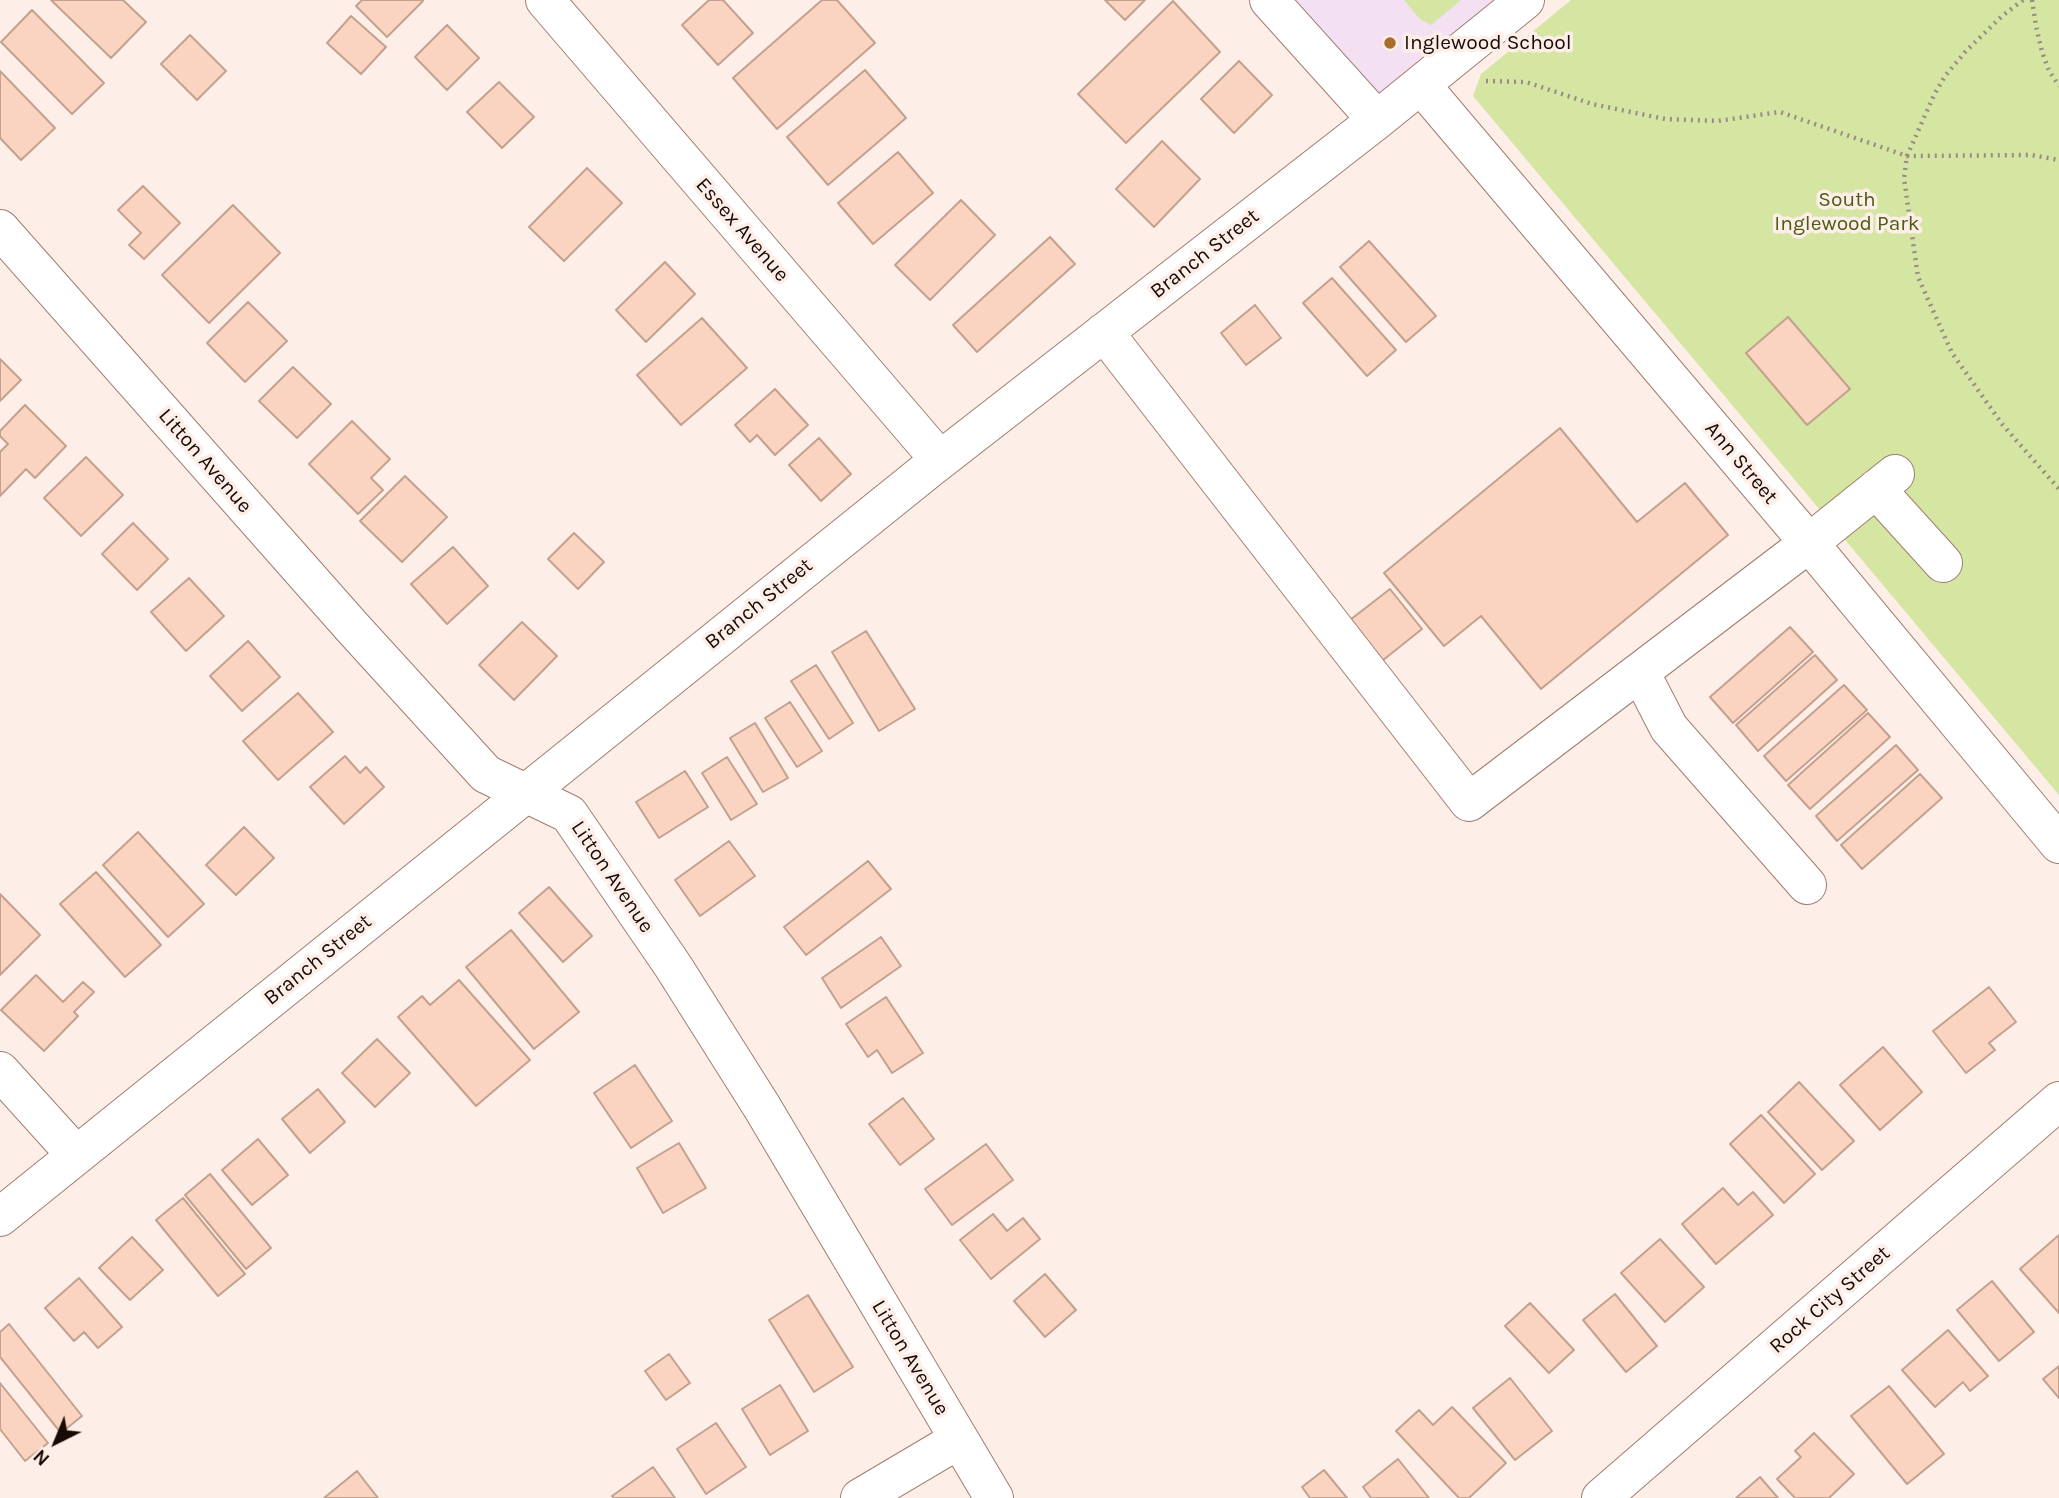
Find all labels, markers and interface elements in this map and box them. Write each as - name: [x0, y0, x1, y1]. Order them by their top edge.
- place label: Inglewood School: [1404, 30, 1572, 56]
- marker: Inglewood School: [1382, 35, 1398, 51]
- street label: Essex Avenue: [690, 173, 794, 287]
- park label: South Inglewood Park: [1774, 187, 1920, 237]
- street label: Branch Street: [1146, 204, 1264, 304]
- street label: Litton Avenue: [153, 404, 257, 518]
- street label: Ann Street: [1699, 417, 1783, 509]
- street label: Branch Street: [700, 553, 818, 655]
- street label: Litton Avenue: [565, 816, 659, 938]
- street label: Branch Street: [259, 909, 377, 1011]
- street label: Rock City Street: [1765, 1241, 1895, 1359]
- street label: Litton Avenue: [866, 1296, 954, 1420]
- north arrow: [21, 1407, 91, 1477]
- text: N: [29, 1445, 54, 1470]

